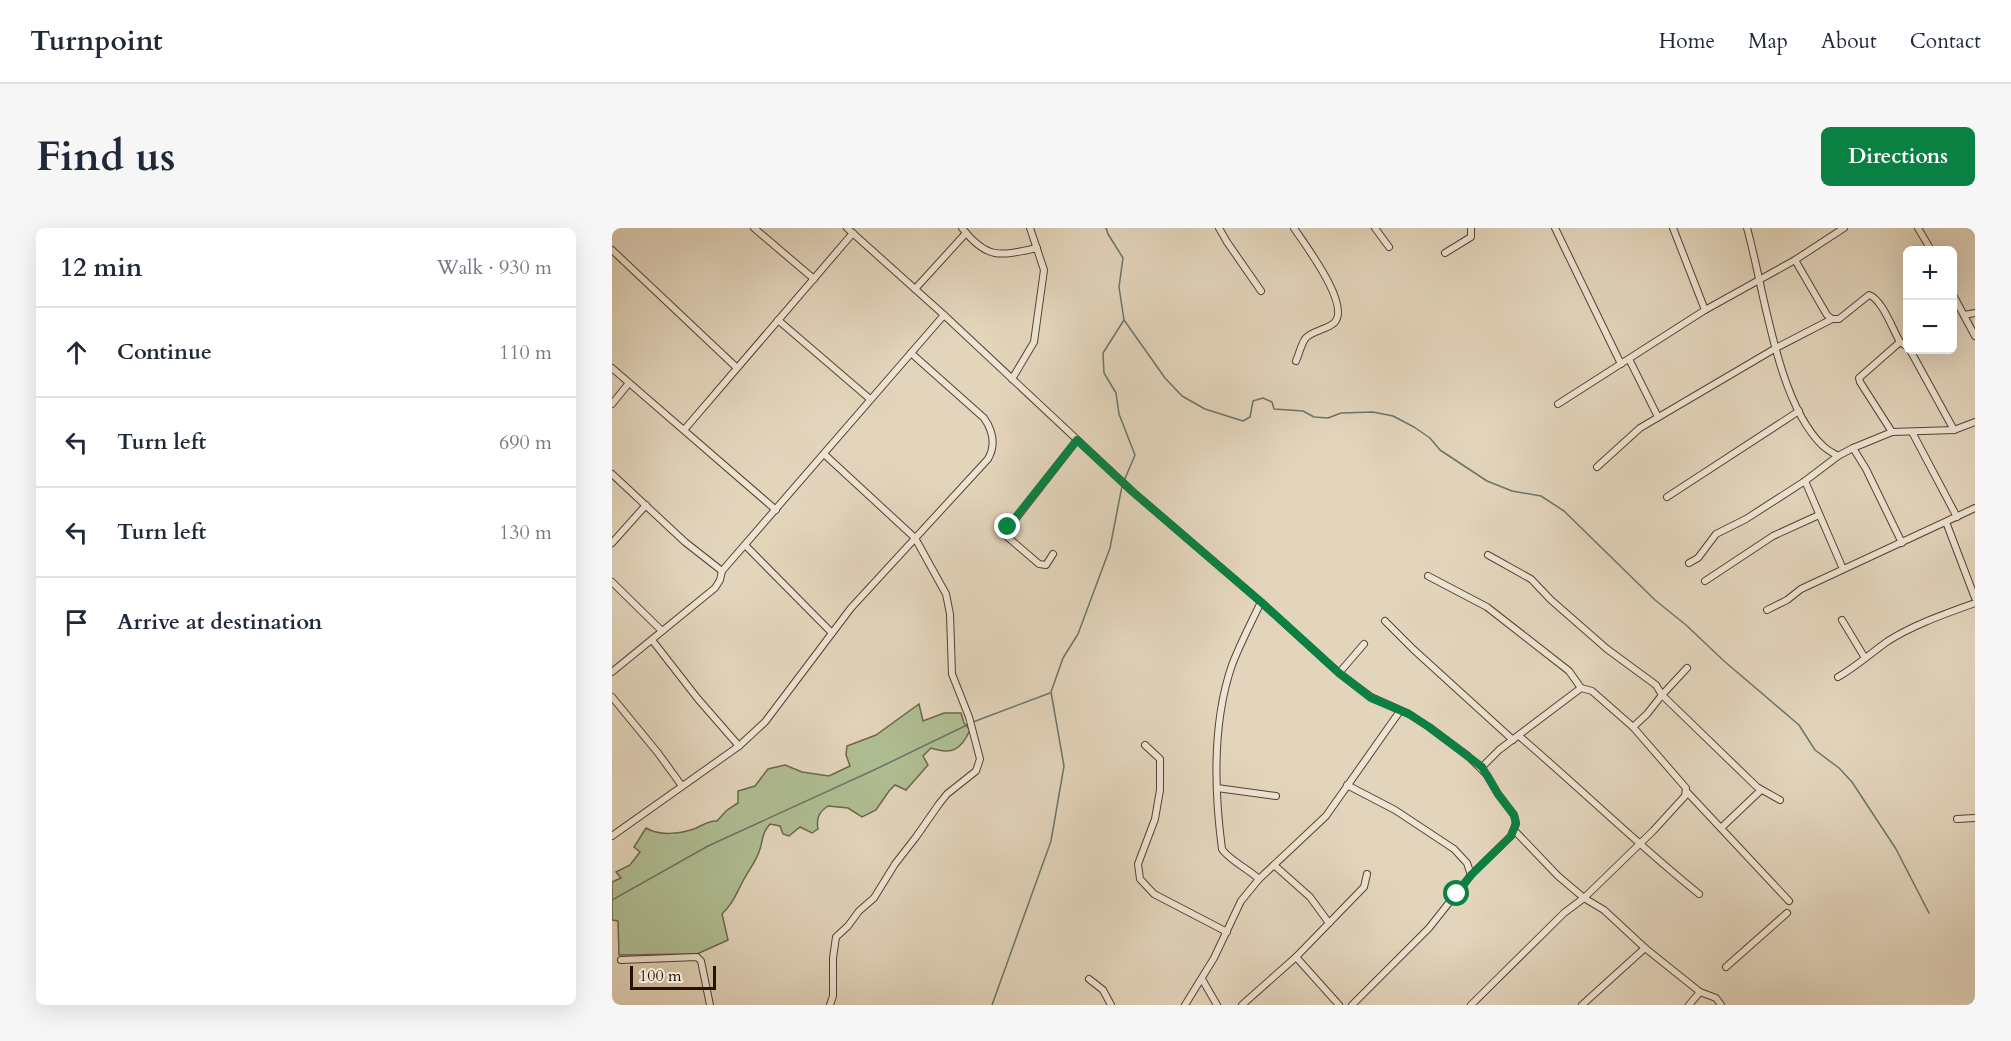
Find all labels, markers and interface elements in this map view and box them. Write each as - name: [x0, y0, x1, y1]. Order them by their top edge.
- text: Turnpoint: [30, 22, 163, 60]
- text: Home: [1659, 27, 1715, 56]
- text: Map: [1748, 27, 1788, 56]
- text: About: [1821, 27, 1877, 56]
- text: Contact: [1910, 27, 1981, 56]
- button: Directions: [1821, 127, 1975, 186]
- text: Find us: [36, 128, 176, 185]
- map controls: [1903, 246, 1957, 354]
- button: +: [1903, 246, 1957, 300]
- text: 12 min: [60, 250, 143, 285]
- text: Walk · 930 m: [437, 254, 552, 281]
- button: −: [1903, 300, 1957, 354]
- icon: ahead: [60, 336, 93, 369]
- text: Continue: [117, 337, 212, 367]
- text: 110 m: [499, 339, 552, 366]
- icon: left: [60, 426, 93, 459]
- text: Turn left: [117, 427, 206, 457]
- text: 690 m: [499, 429, 552, 456]
- route end: [994, 513, 1020, 539]
- icon: left: [60, 516, 93, 549]
- text: Turn left: [117, 517, 206, 547]
- text: 130 m: [499, 519, 552, 546]
- icon: arrive: [60, 606, 93, 639]
- text: Arrive at destination: [117, 607, 322, 637]
- route start: [1443, 880, 1469, 906]
- scale bar: [630, 963, 716, 990]
- text: 100 m: [639, 965, 681, 987]

